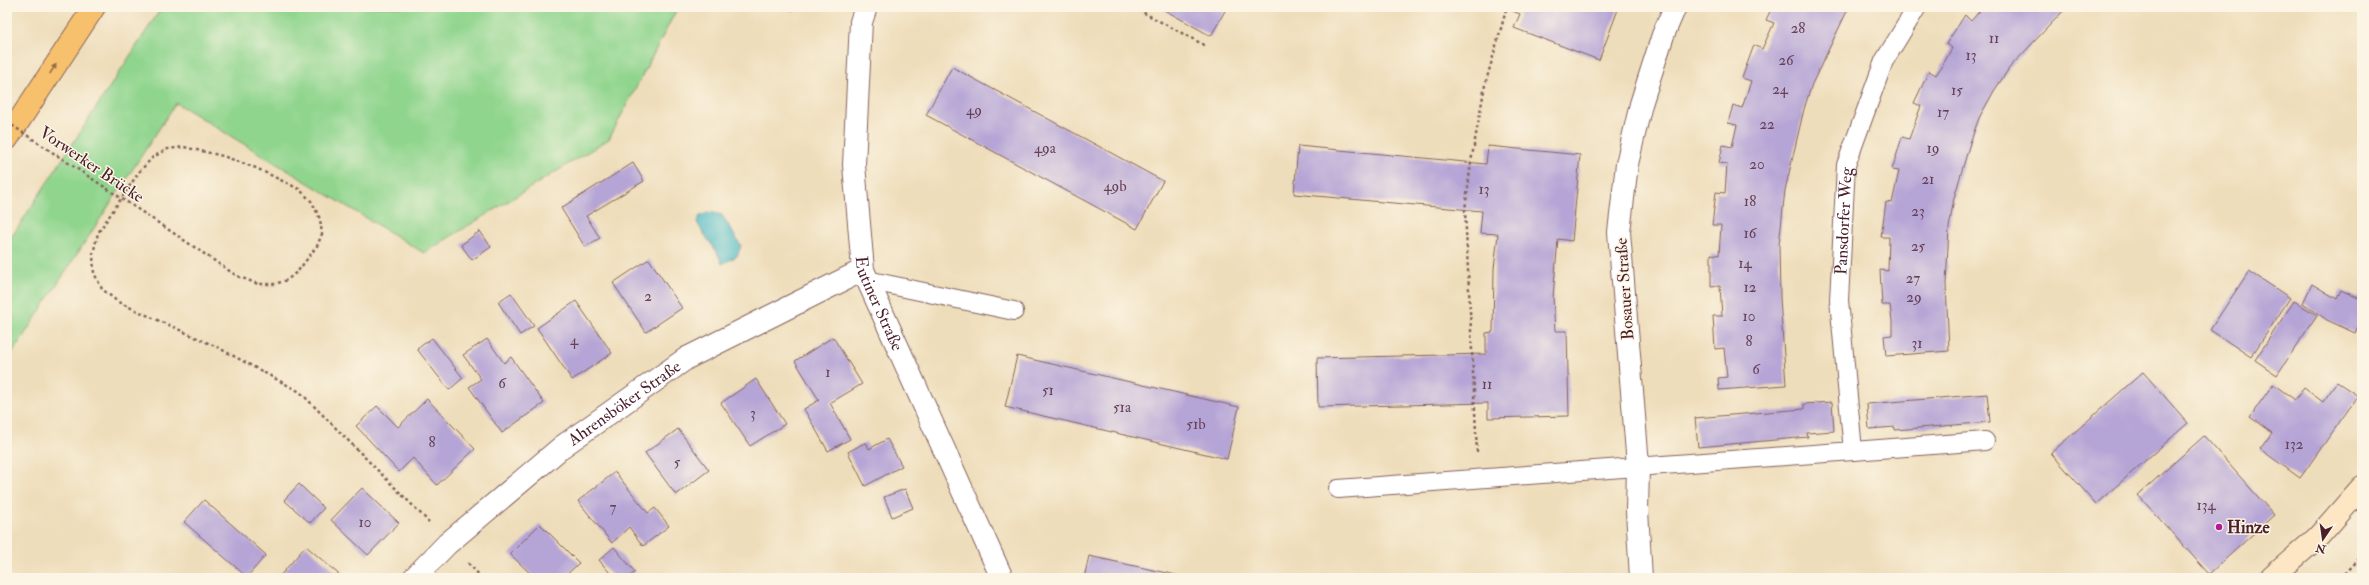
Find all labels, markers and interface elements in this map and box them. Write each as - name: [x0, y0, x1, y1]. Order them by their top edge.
- house number: 28: [1791, 19, 1805, 38]
- house number: 11: [1989, 29, 1999, 48]
- house number: 13: [1965, 46, 1977, 65]
- house number: 26: [1778, 51, 1795, 70]
- one-way arrow: [49, 64, 57, 74]
- house number: 24: [1772, 80, 1789, 99]
- house number: 15: [1951, 81, 1963, 100]
- house number: 49: [966, 101, 982, 120]
- house number: 17: [1937, 103, 1949, 122]
- house number: 22: [1759, 115, 1775, 134]
- street label: Vorwerker Brücke: [35, 122, 148, 207]
- house number: 49a: [1034, 139, 1057, 158]
- house number: 19: [1927, 139, 1939, 158]
- house number: 20: [1749, 155, 1765, 174]
- street label: Pansdorfer Weg: [1830, 166, 1857, 276]
- house number: 21: [1922, 170, 1934, 189]
- house number: 49b: [1103, 177, 1127, 196]
- house number: 13: [1478, 180, 1490, 199]
- house number: 18: [1744, 192, 1756, 211]
- house number: 23: [1911, 202, 1925, 221]
- house number: 16: [1744, 224, 1758, 243]
- street label: Bosauer Straße: [1610, 237, 1639, 341]
- house number: 25: [1911, 237, 1925, 256]
- house number: 14: [1738, 254, 1753, 273]
- street label: Eutiner Straße: [851, 255, 908, 354]
- house number: 27: [1906, 269, 1920, 288]
- house number: 12: [1744, 278, 1757, 297]
- house number: 2: [644, 287, 652, 306]
- house number: 29: [1906, 288, 1922, 307]
- house number: 10: [1743, 307, 1755, 326]
- house number: 4: [570, 331, 579, 350]
- house number: 8: [1745, 332, 1753, 351]
- house number: 31: [1911, 334, 1923, 353]
- street label: Ahrensböker Straße: [563, 356, 685, 451]
- house number: 6: [1752, 360, 1761, 379]
- house number: 1: [825, 363, 831, 382]
- house number: 6: [498, 374, 507, 393]
- house number: 11: [1482, 375, 1492, 394]
- house number: 51: [1042, 381, 1054, 400]
- house number: 51a: [1113, 398, 1132, 417]
- house number: 3: [750, 404, 756, 423]
- house number: 51b: [1186, 415, 1206, 434]
- house number: 8: [428, 433, 436, 452]
- house number: 132: [2285, 435, 2304, 454]
- house number: 5: [674, 453, 681, 472]
- house number: 134: [2196, 496, 2216, 515]
- house number: 7: [610, 498, 617, 517]
- house number: 10: [359, 513, 371, 532]
- place label: Hinze: [2227, 517, 2270, 538]
- north arrow: [2303, 519, 2343, 559]
- marker: Hinze: [2214, 522, 2224, 532]
- text: N: [2313, 541, 2328, 556]

